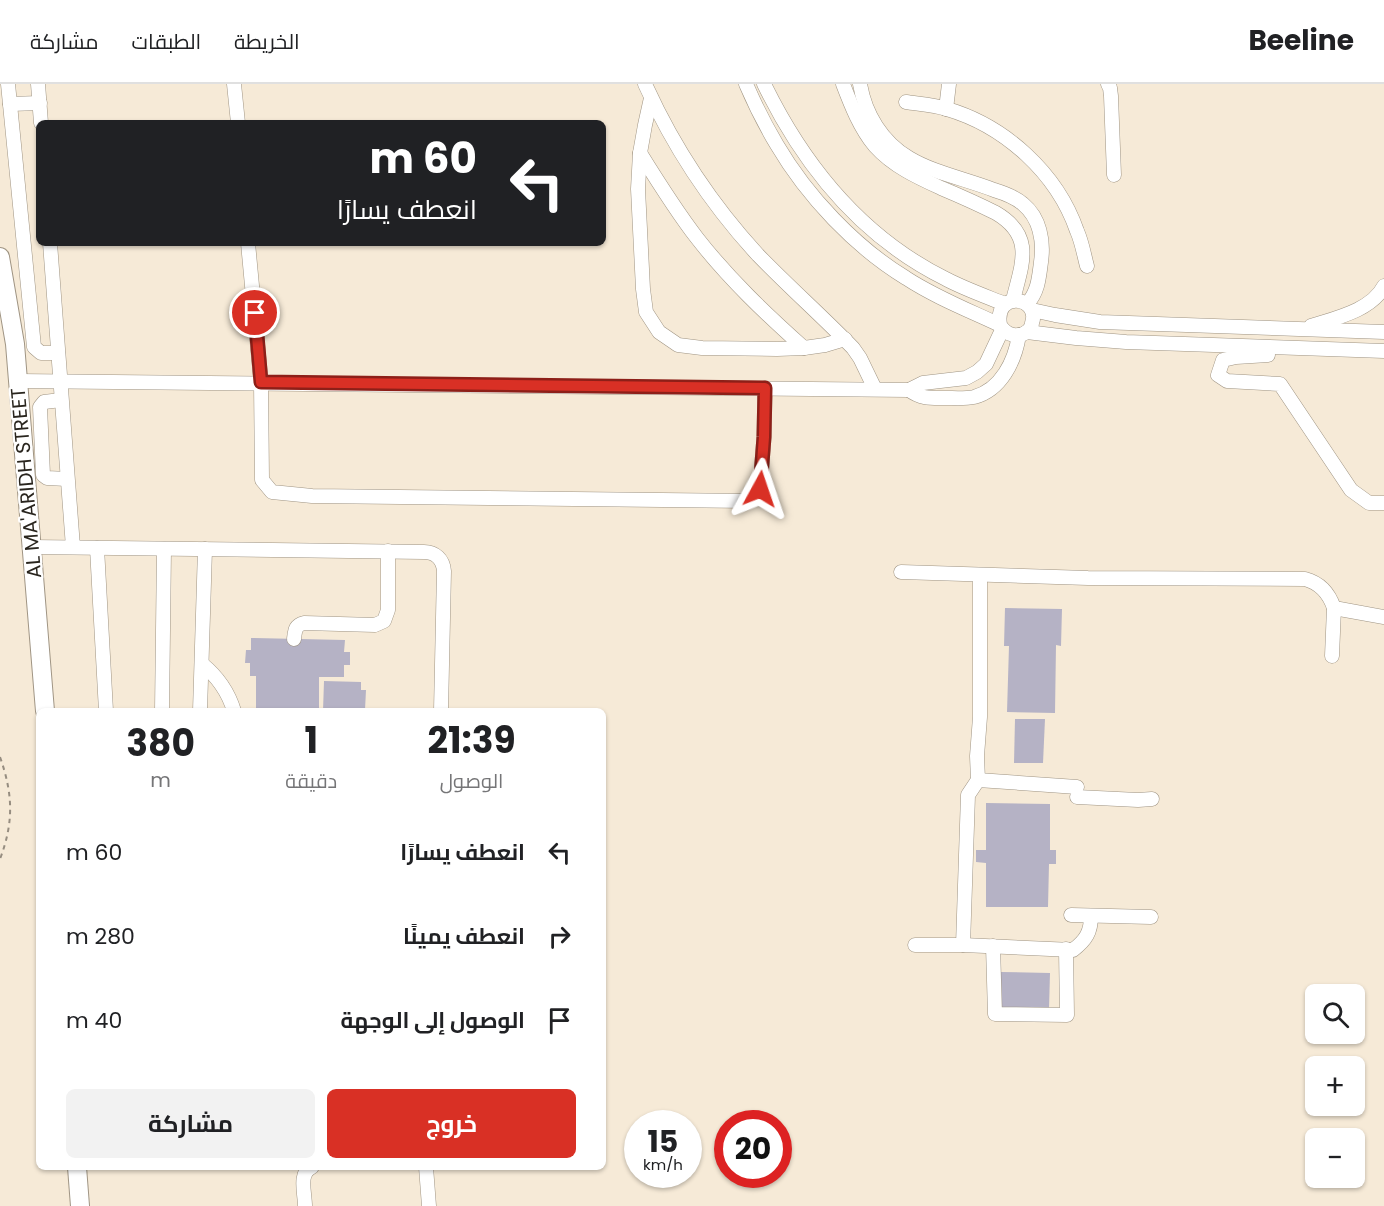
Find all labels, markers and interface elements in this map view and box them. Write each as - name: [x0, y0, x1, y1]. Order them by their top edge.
- text: Beeline: [1248, 21, 1354, 60]
- text: مشاركة: [30, 27, 99, 56]
- text: الطبقات: [132, 27, 201, 56]
- text: الخريطة: [234, 27, 300, 56]
- text: 60 m: [369, 129, 477, 188]
- icon: left: [498, 144, 576, 222]
- text: انعطف يسارًا: [337, 191, 477, 228]
- pin: [229, 287, 280, 338]
- icon: arrive: [238, 296, 271, 329]
- street label: AL MA'ARIDH STREET: [4, 386, 48, 579]
- position arrow: [728, 457, 792, 521]
- text: 1: [304, 715, 318, 766]
- text: 21:39: [427, 715, 516, 766]
- text: 380: [126, 718, 195, 769]
- text: m: [150, 766, 171, 794]
- text: دقيقة: [285, 767, 337, 795]
- text: الوصول: [440, 767, 503, 795]
- icon: left: [543, 836, 576, 869]
- text: 60 m: [66, 837, 122, 868]
- text: انعطف يسارًا: [400, 837, 525, 868]
- icon: right: [543, 920, 576, 953]
- text: 280 m: [66, 921, 135, 952]
- text: انعطف يمينًا: [403, 921, 525, 952]
- map controls: [1305, 984, 1365, 1188]
- button: search: [1305, 984, 1365, 1044]
- icon: arrive: [543, 1004, 576, 1037]
- text: 40 m: [66, 1005, 122, 1036]
- text: الوصول إلى الوجهة: [340, 1005, 525, 1036]
- button: +: [1305, 1056, 1365, 1116]
- button: مشاركة: [66, 1089, 315, 1158]
- button: خروج: [327, 1089, 576, 1158]
- speed limit sign: 20: [714, 1110, 792, 1188]
- text: 15: [648, 1120, 678, 1163]
- button: −: [1305, 1128, 1365, 1188]
- text: km/h: [643, 1154, 683, 1175]

